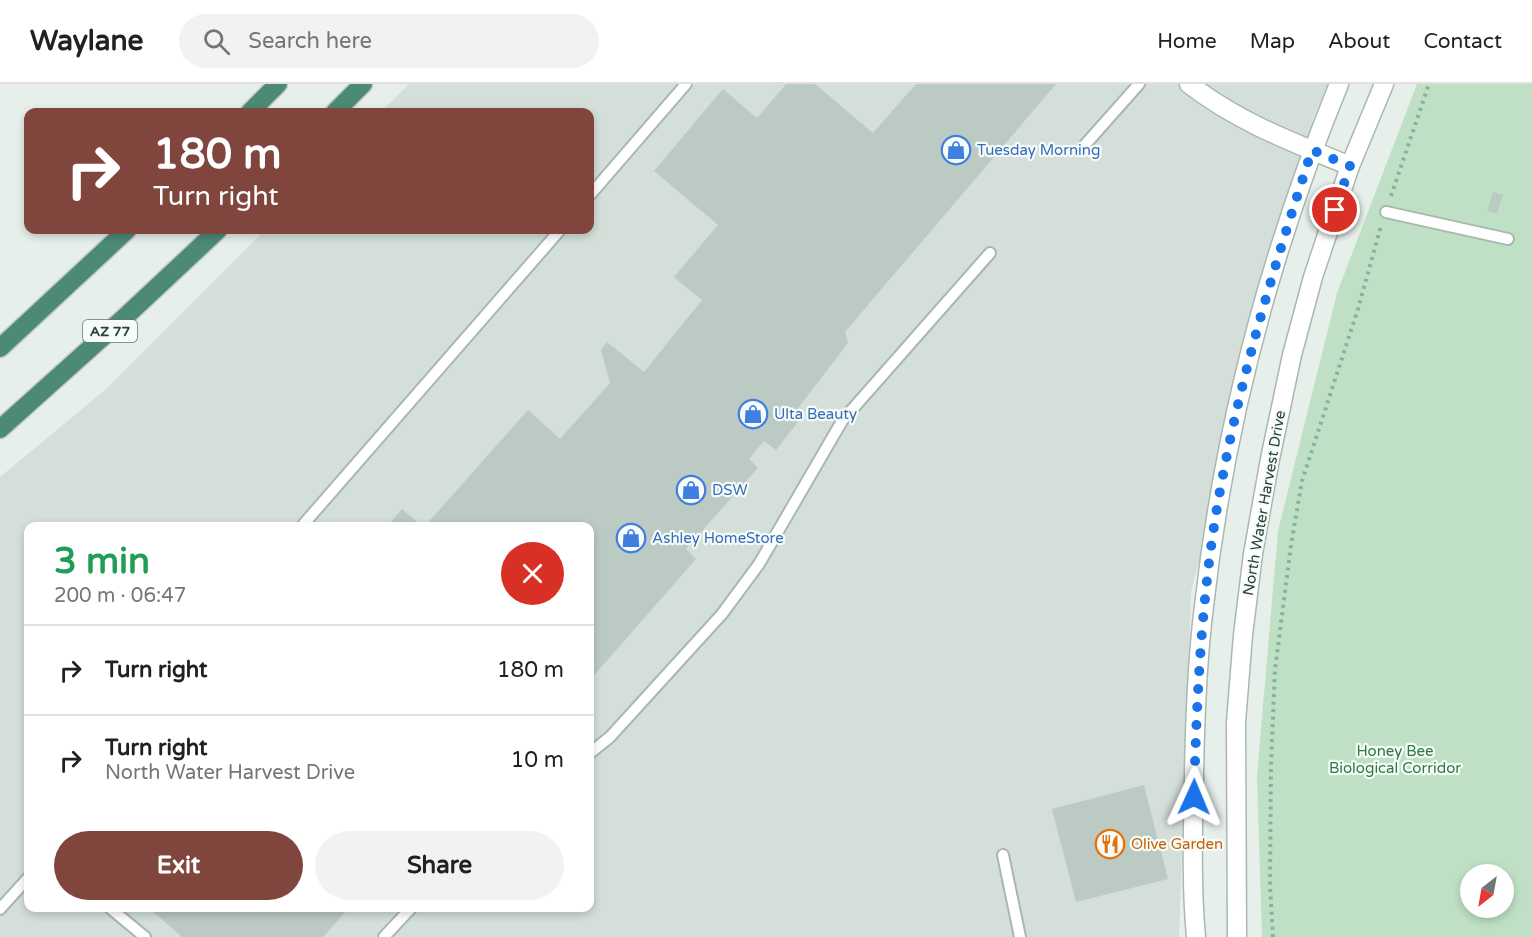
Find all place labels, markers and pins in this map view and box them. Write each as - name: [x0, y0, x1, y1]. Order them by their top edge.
- shop icon: Tuesday Morning: [940, 134, 972, 166]
- place label: Tuesday Morning: [977, 141, 1100, 159]
- pin: [1309, 184, 1360, 235]
- shop icon: Ulta Beauty: [737, 398, 769, 430]
- place label: Ulta Beauty: [774, 405, 857, 423]
- shop icon: DSW: [675, 474, 707, 506]
- place label: DSW: [712, 481, 748, 499]
- shop icon: Ashley HomeStore: [615, 522, 647, 554]
- place label: Ashley HomeStore: [652, 529, 784, 547]
- restaurant icon: Olive Garden: [1094, 828, 1126, 860]
- place label: Olive Garden: [1131, 835, 1223, 853]

